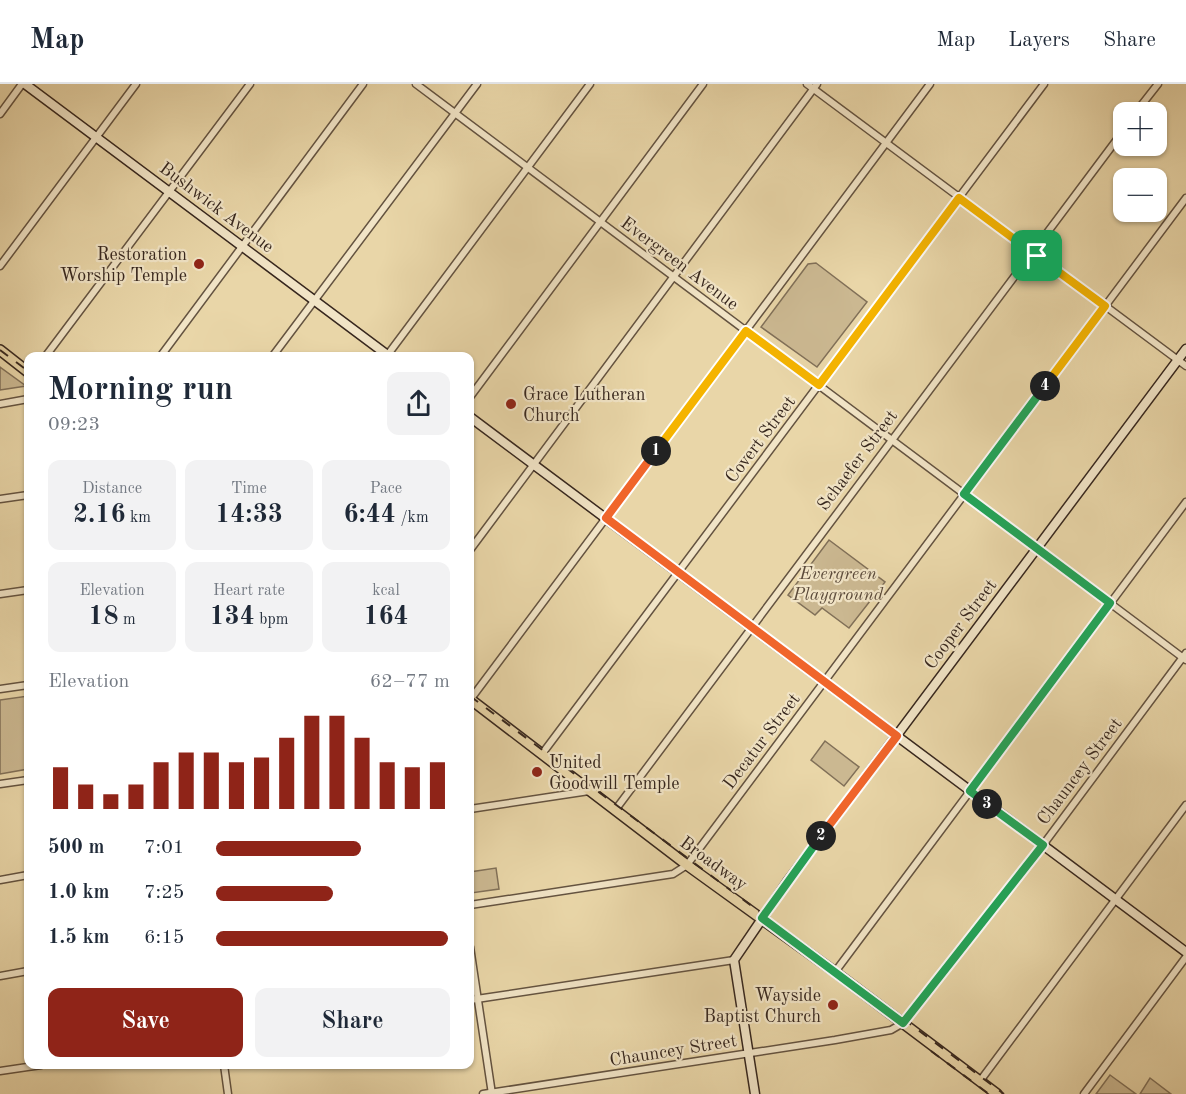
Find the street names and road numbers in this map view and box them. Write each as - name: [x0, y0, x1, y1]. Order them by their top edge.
- street label: Bushwick Avenue: [156, 159, 277, 256]
- street label: Evergreen Avenue: [617, 214, 742, 314]
- street label: Covert Street: [722, 393, 799, 486]
- street label: Schaefer Street: [814, 407, 901, 514]
- street label: Cooper Street: [921, 576, 1000, 673]
- street label: Decatur Street: [720, 690, 804, 793]
- street label: Chauncey Street: [1034, 715, 1126, 828]
- street label: Broadway: [676, 833, 751, 894]
- street label: Chauncey Street: [608, 1032, 738, 1070]

